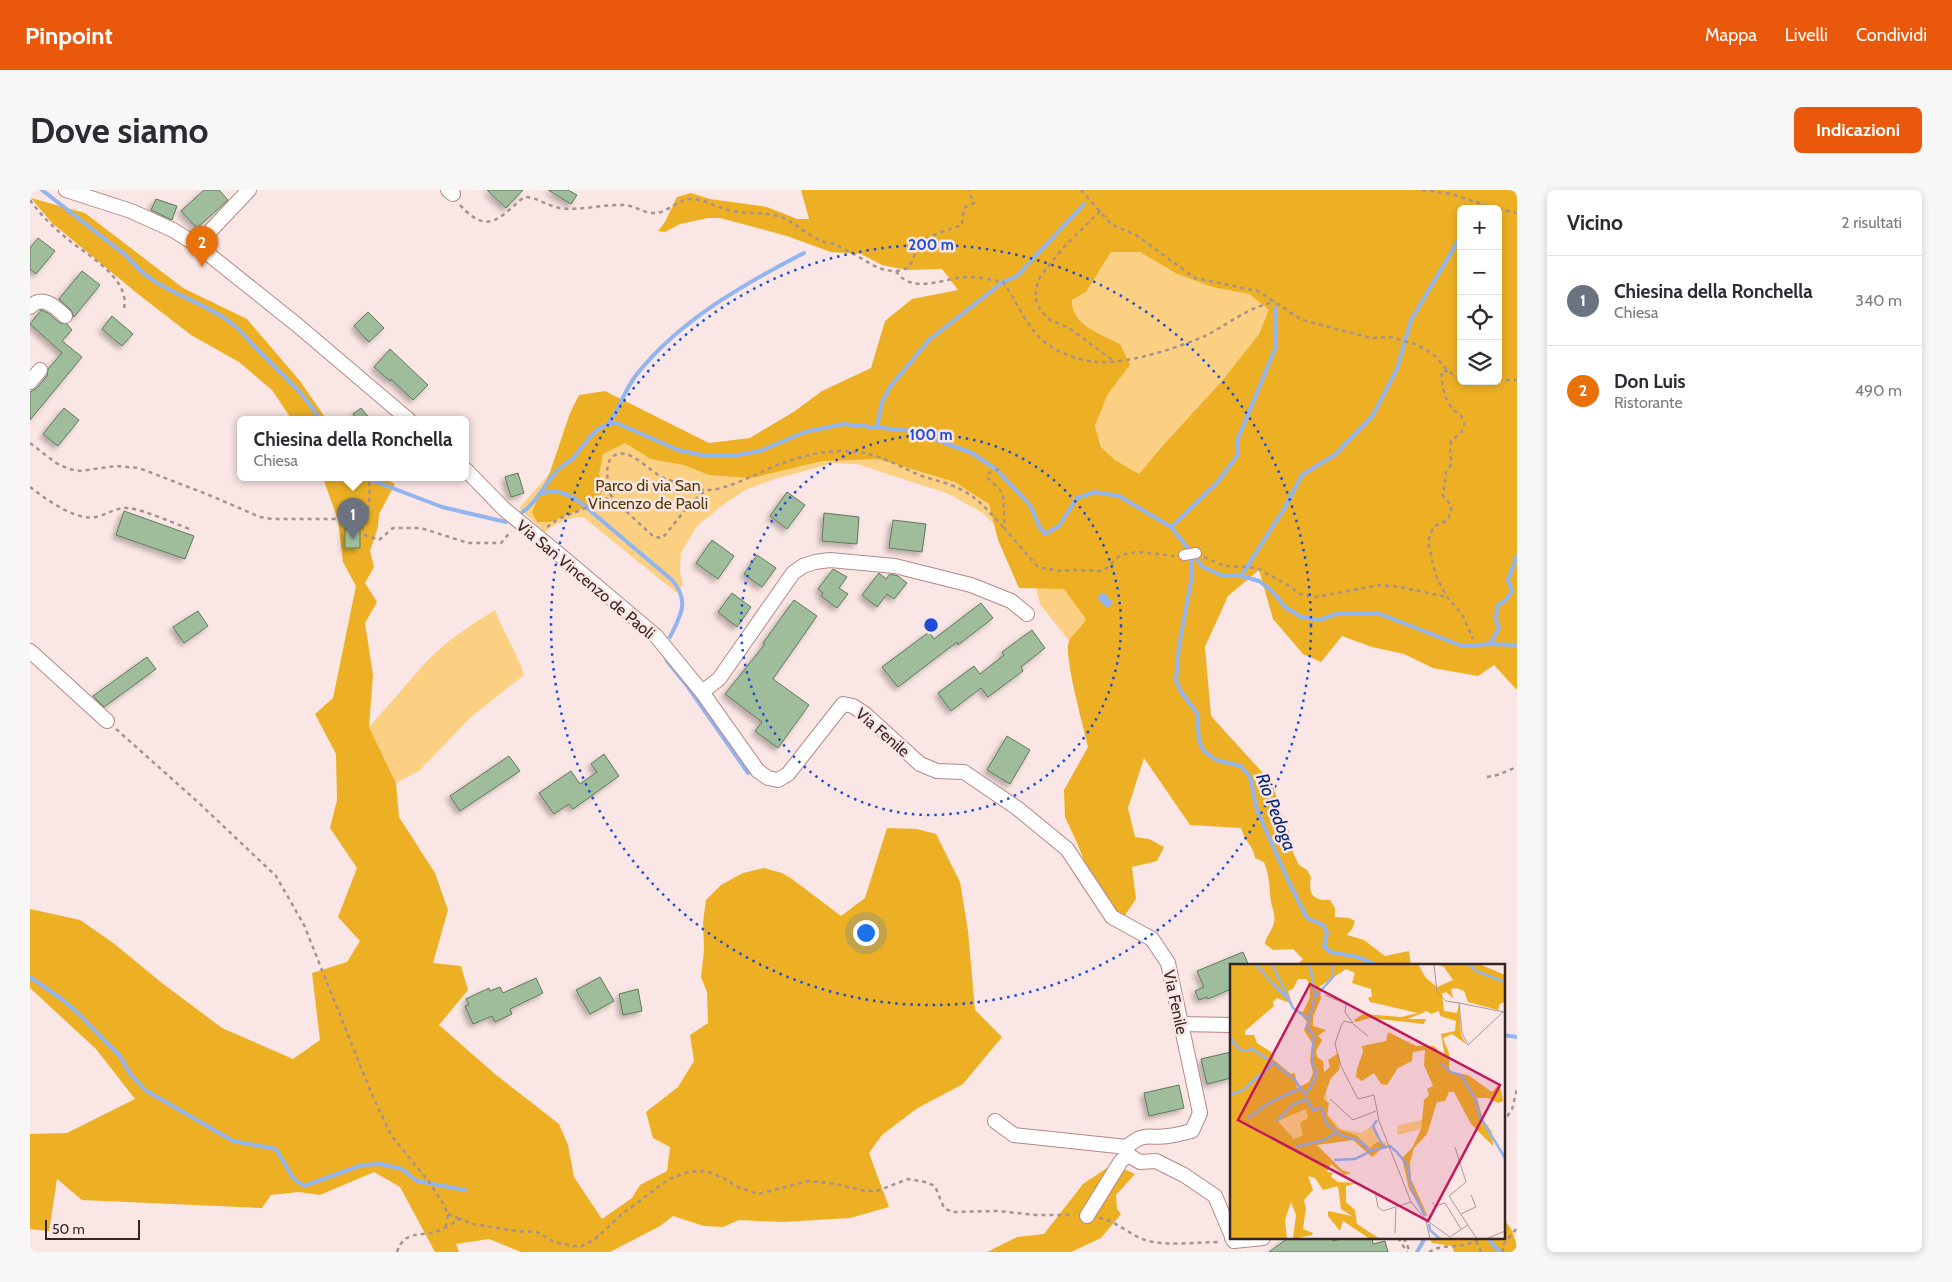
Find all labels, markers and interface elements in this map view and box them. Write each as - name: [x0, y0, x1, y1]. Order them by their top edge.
- text: Pinpoint: [25, 21, 113, 50]
- text: Mappa: [1705, 24, 1757, 46]
- text: Livelli: [1785, 24, 1828, 46]
- text: Condividi: [1856, 24, 1927, 46]
- button: Indicazioni: [1794, 107, 1922, 153]
- text: Dove siamo: [30, 109, 209, 152]
- map controls: [1457, 205, 1502, 385]
- button: +: [1457, 205, 1502, 250]
- text: Vicino: [1567, 210, 1623, 235]
- text: 2 risultati: [1841, 213, 1902, 232]
- pin: 2: [186, 226, 218, 267]
- text: 200 m: [908, 236, 954, 254]
- button: −: [1457, 250, 1502, 295]
- text: Chiesina della Ronchella: [1614, 280, 1813, 303]
- text: 1: [1580, 291, 1586, 310]
- text: 340 m: [1855, 291, 1902, 310]
- button: locate: [1457, 295, 1502, 340]
- text: Chiesa: [1614, 303, 1658, 322]
- button: layers: [1457, 340, 1502, 385]
- text: Don Luis: [1614, 370, 1686, 393]
- text: 2: [1579, 381, 1587, 400]
- text: 490 m: [1855, 381, 1902, 400]
- text: Ristorante: [1614, 393, 1683, 412]
- popup: [237, 416, 469, 481]
- text: 100 m: [909, 426, 953, 444]
- text: Chiesina della Ronchella: [254, 428, 452, 451]
- text: Chiesa: [254, 451, 298, 470]
- park label: Parco di via San Vincenzo de Paoli: [588, 476, 708, 513]
- pin: 1: [337, 498, 369, 539]
- street label: Via San Vincenzo de Paoli: [513, 516, 659, 643]
- centre of rings: [922, 616, 940, 634]
- street label: Via Fenile: [852, 704, 914, 761]
- water label: Rio Pedoga: [1251, 770, 1301, 854]
- your location: [853, 920, 879, 946]
- inset map: [1230, 964, 1504, 1240]
- street label: Via Fenile: [1159, 968, 1192, 1036]
- scale bar: [45, 1217, 140, 1240]
- text: 50 m: [52, 1220, 85, 1238]

